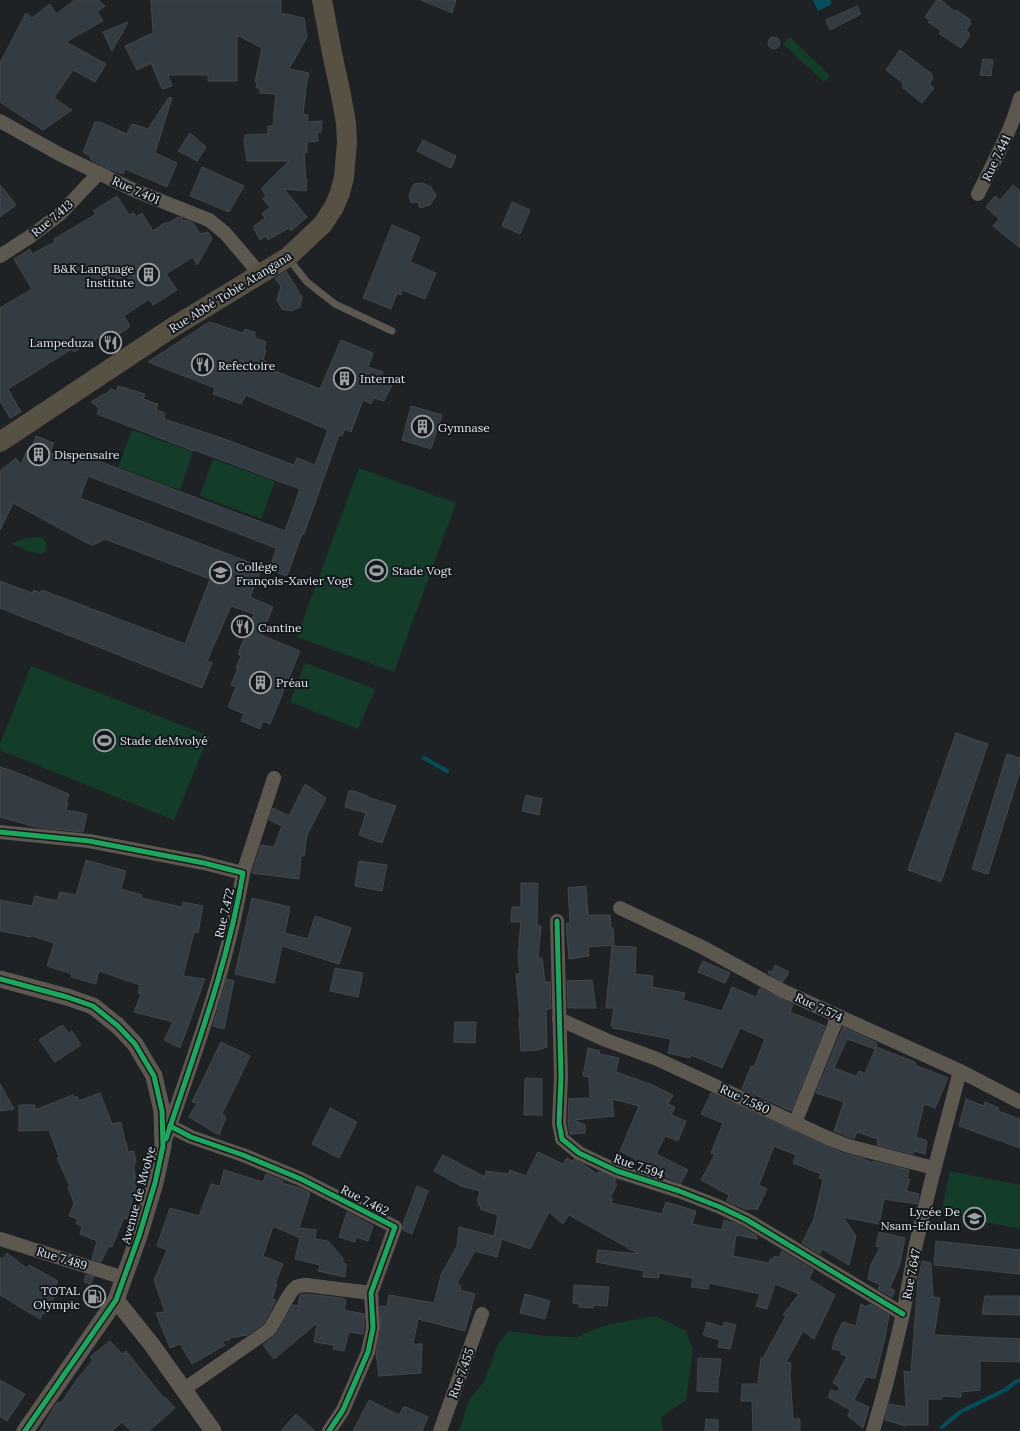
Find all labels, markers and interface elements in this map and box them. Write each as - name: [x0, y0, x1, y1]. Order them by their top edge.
- street label: Rue 7.441: [978, 132, 1014, 184]
- street label: Rue 7.401: [110, 173, 162, 207]
- street label: Rue 7.413: [28, 196, 76, 240]
- street label: Rue Abbé Tobie Atangana: [166, 248, 294, 336]
- place label: B&K Language Institute: [53, 261, 134, 290]
- building icon: B&K Language Institute: [136, 262, 162, 288]
- restaurant icon: Lampeduza: [97, 329, 123, 355]
- place label: Lampeduza: [30, 335, 94, 350]
- restaurant icon: Refectoire: [189, 352, 215, 378]
- place label: Refectoire: [218, 358, 276, 373]
- building icon: Internat: [331, 365, 357, 391]
- place label: Internat: [360, 371, 406, 386]
- building icon: Gymnase: [409, 414, 435, 440]
- place label: Gymnase: [438, 420, 490, 435]
- building icon: Dispensaire: [25, 441, 51, 467]
- place label: Dispensaire: [54, 447, 120, 462]
- sports icon: Stade Vogt: [364, 557, 390, 583]
- place label: Collège François-Xavier Vogt: [236, 559, 353, 588]
- school or university icon: Collège François-Xavier Vogt: [207, 560, 233, 586]
- place label: Stade Vogt: [392, 563, 452, 578]
- restaurant icon: Cantine: [230, 614, 256, 640]
- place label: Cantine: [258, 620, 302, 635]
- building icon: Préau: [247, 669, 273, 695]
- place label: Préau: [276, 675, 308, 690]
- sports icon: Stade deMvolyé: [91, 727, 117, 753]
- place label: Stade deMvolyé: [120, 733, 208, 748]
- street label: Rue 7.472: [211, 887, 237, 939]
- street label: Rue 7.574: [793, 989, 846, 1025]
- street label: Rue 7.580: [718, 1081, 772, 1117]
- street label: Avenue de Mvolye: [117, 1144, 158, 1246]
- street label: Rue 7.594: [612, 1150, 667, 1182]
- street label: Rue 7.462: [338, 1181, 392, 1219]
- place label: Lycée De Nsam-Efoulan: [880, 1204, 960, 1233]
- school or university icon: Lycée De Nsam-Efoulan: [962, 1205, 988, 1231]
- street label: Rue 7.489: [35, 1243, 89, 1273]
- street label: Rue 7.647: [899, 1247, 923, 1301]
- place label: TOTAL Olympic: [33, 1283, 80, 1312]
- fuel station icon: TOTAL Olympic: [82, 1284, 108, 1310]
- street label: Rue 7.455: [445, 1346, 477, 1400]

